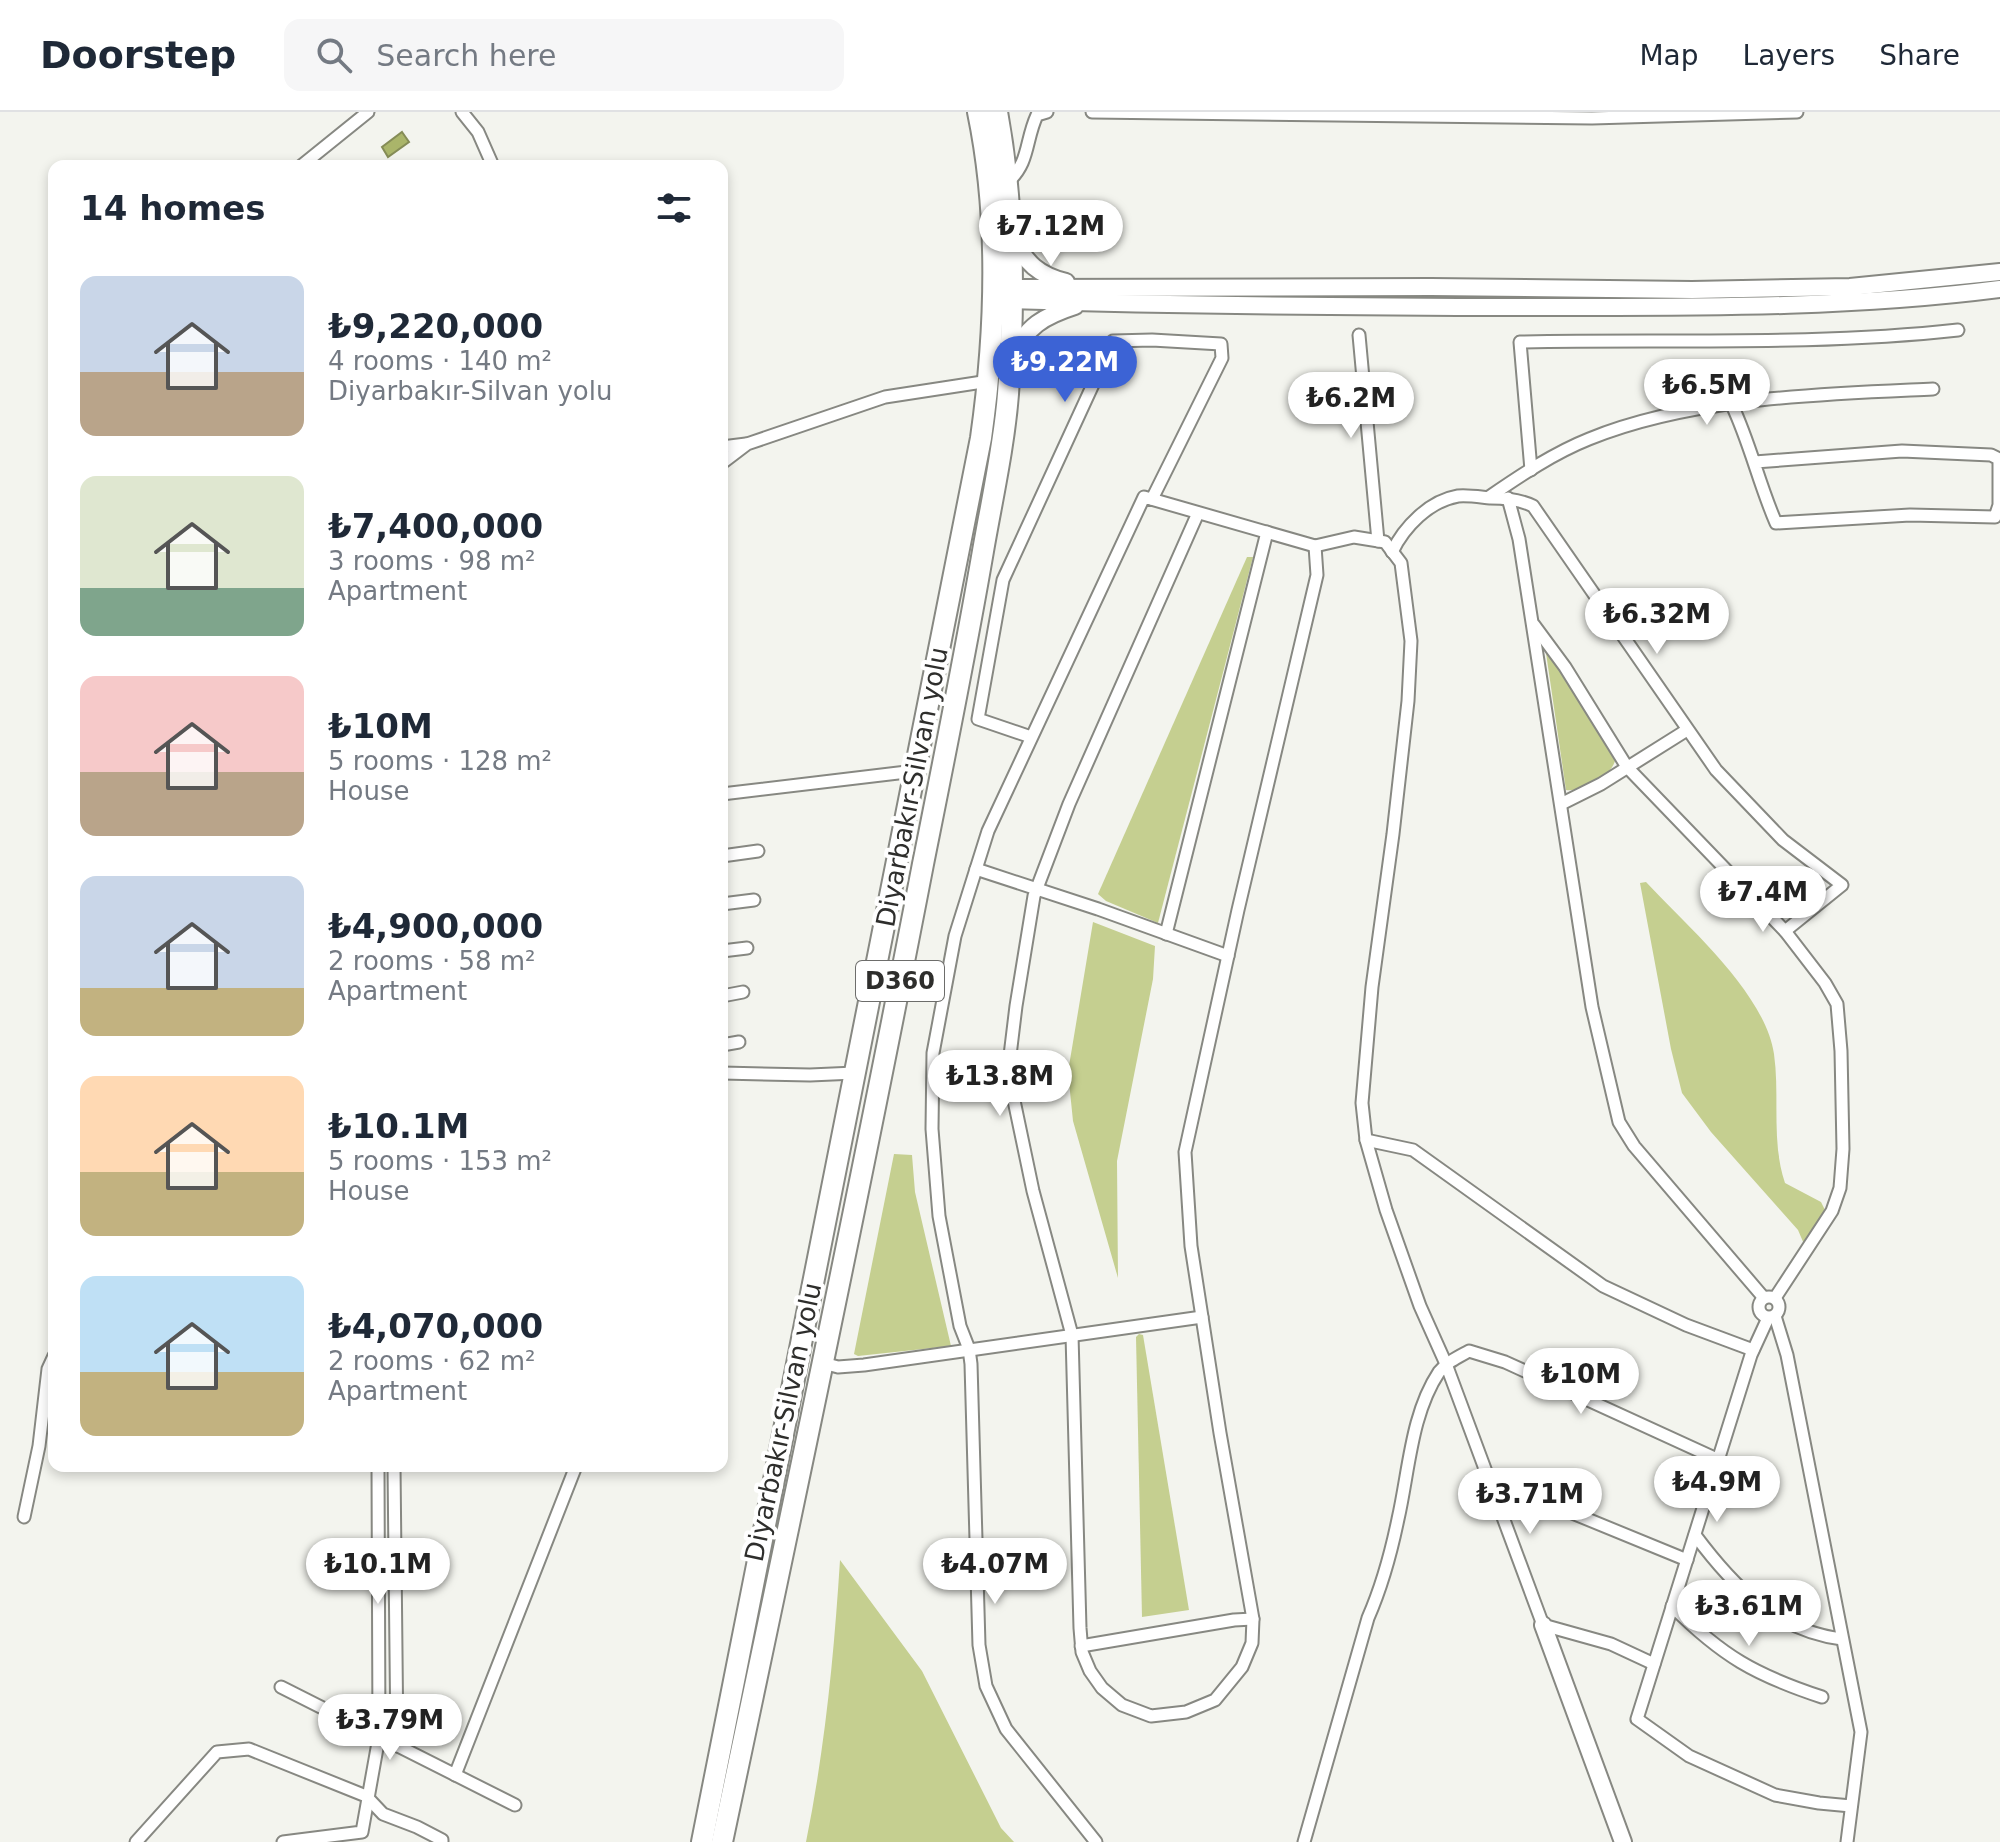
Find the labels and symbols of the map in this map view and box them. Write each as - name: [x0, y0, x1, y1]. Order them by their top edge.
- pin: ₺7.12M: [986, 200, 1116, 268]
- pin: ₺9.22M: [1000, 336, 1130, 404]
- pin: ₺6.5M: [1651, 359, 1763, 427]
- pin: ₺6.2M: [1295, 372, 1407, 440]
- pin: ₺6.32M: [1592, 588, 1722, 656]
- street label: Diyarbakır-Silvan yolu: [870, 645, 954, 929]
- pin: ₺7.4M: [1707, 866, 1819, 934]
- road number: D360: [856, 961, 944, 1001]
- pin: ₺13.8M: [935, 1050, 1065, 1118]
- street label: Diyarbakır-Silvan yolu: [739, 1280, 827, 1564]
- pin: ₺10M: [1534, 1348, 1628, 1416]
- pin: ₺4.9M: [1661, 1456, 1773, 1524]
- pin: ₺3.71M: [1465, 1468, 1595, 1536]
- pin: ₺10.1M: [313, 1538, 443, 1606]
- pin: ₺4.07M: [930, 1538, 1060, 1606]
- pin: ₺3.61M: [1684, 1580, 1814, 1648]
- pin: ₺3.79M: [325, 1694, 455, 1762]

